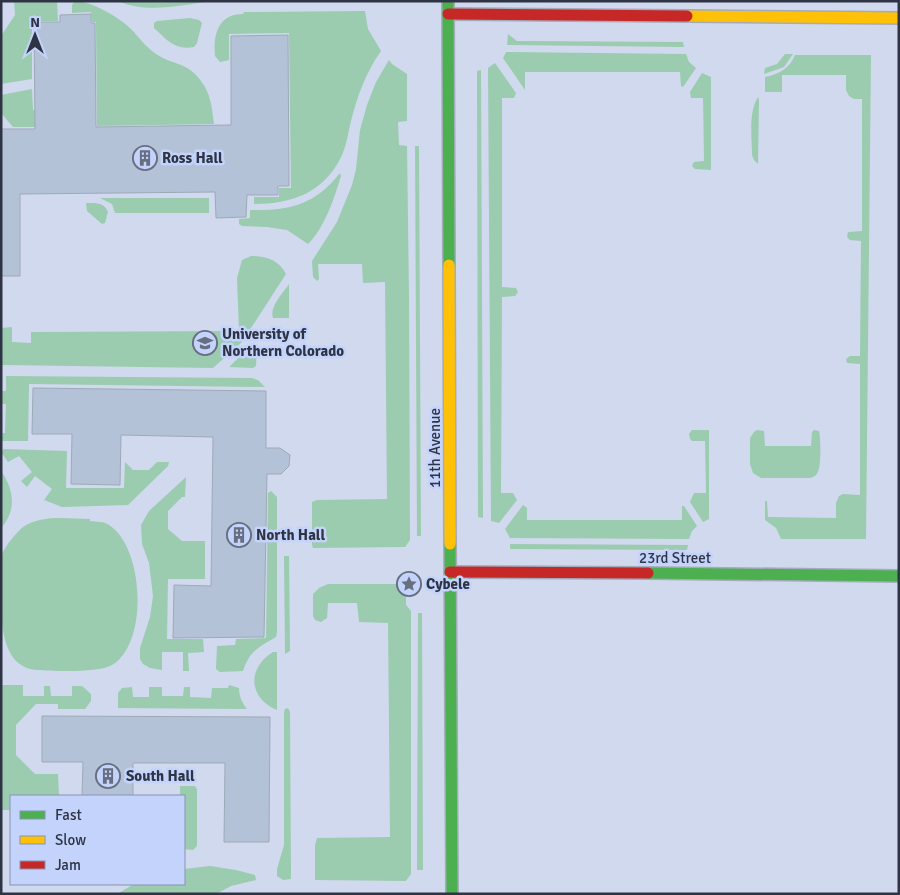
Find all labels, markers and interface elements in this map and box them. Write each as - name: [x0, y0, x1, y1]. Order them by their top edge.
- north arrow: [10, 10, 60, 60]
- text: N: [30, 14, 40, 31]
- building icon: Ross Hall: [132, 145, 158, 171]
- place label: Ross Hall: [162, 149, 223, 167]
- place label: University of Northern Colorado: [222, 325, 344, 360]
- school or university icon: University of Northern Colorado: [192, 330, 218, 356]
- street label: 11th Avenue: [426, 408, 444, 488]
- building icon: North Hall: [226, 522, 252, 548]
- place label: North Hall: [256, 526, 325, 544]
- street label: 23rd Street: [639, 549, 711, 567]
- place icon: Cybele: [396, 571, 422, 597]
- place label: Cybele: [426, 575, 470, 593]
- building icon: South Hall: [95, 763, 121, 789]
- place label: South Hall: [126, 767, 195, 785]
- legend: [10, 795, 185, 885]
- text: Fast: [55, 806, 82, 824]
- text: Slow: [55, 831, 86, 849]
- text: Jam: [55, 856, 81, 874]

